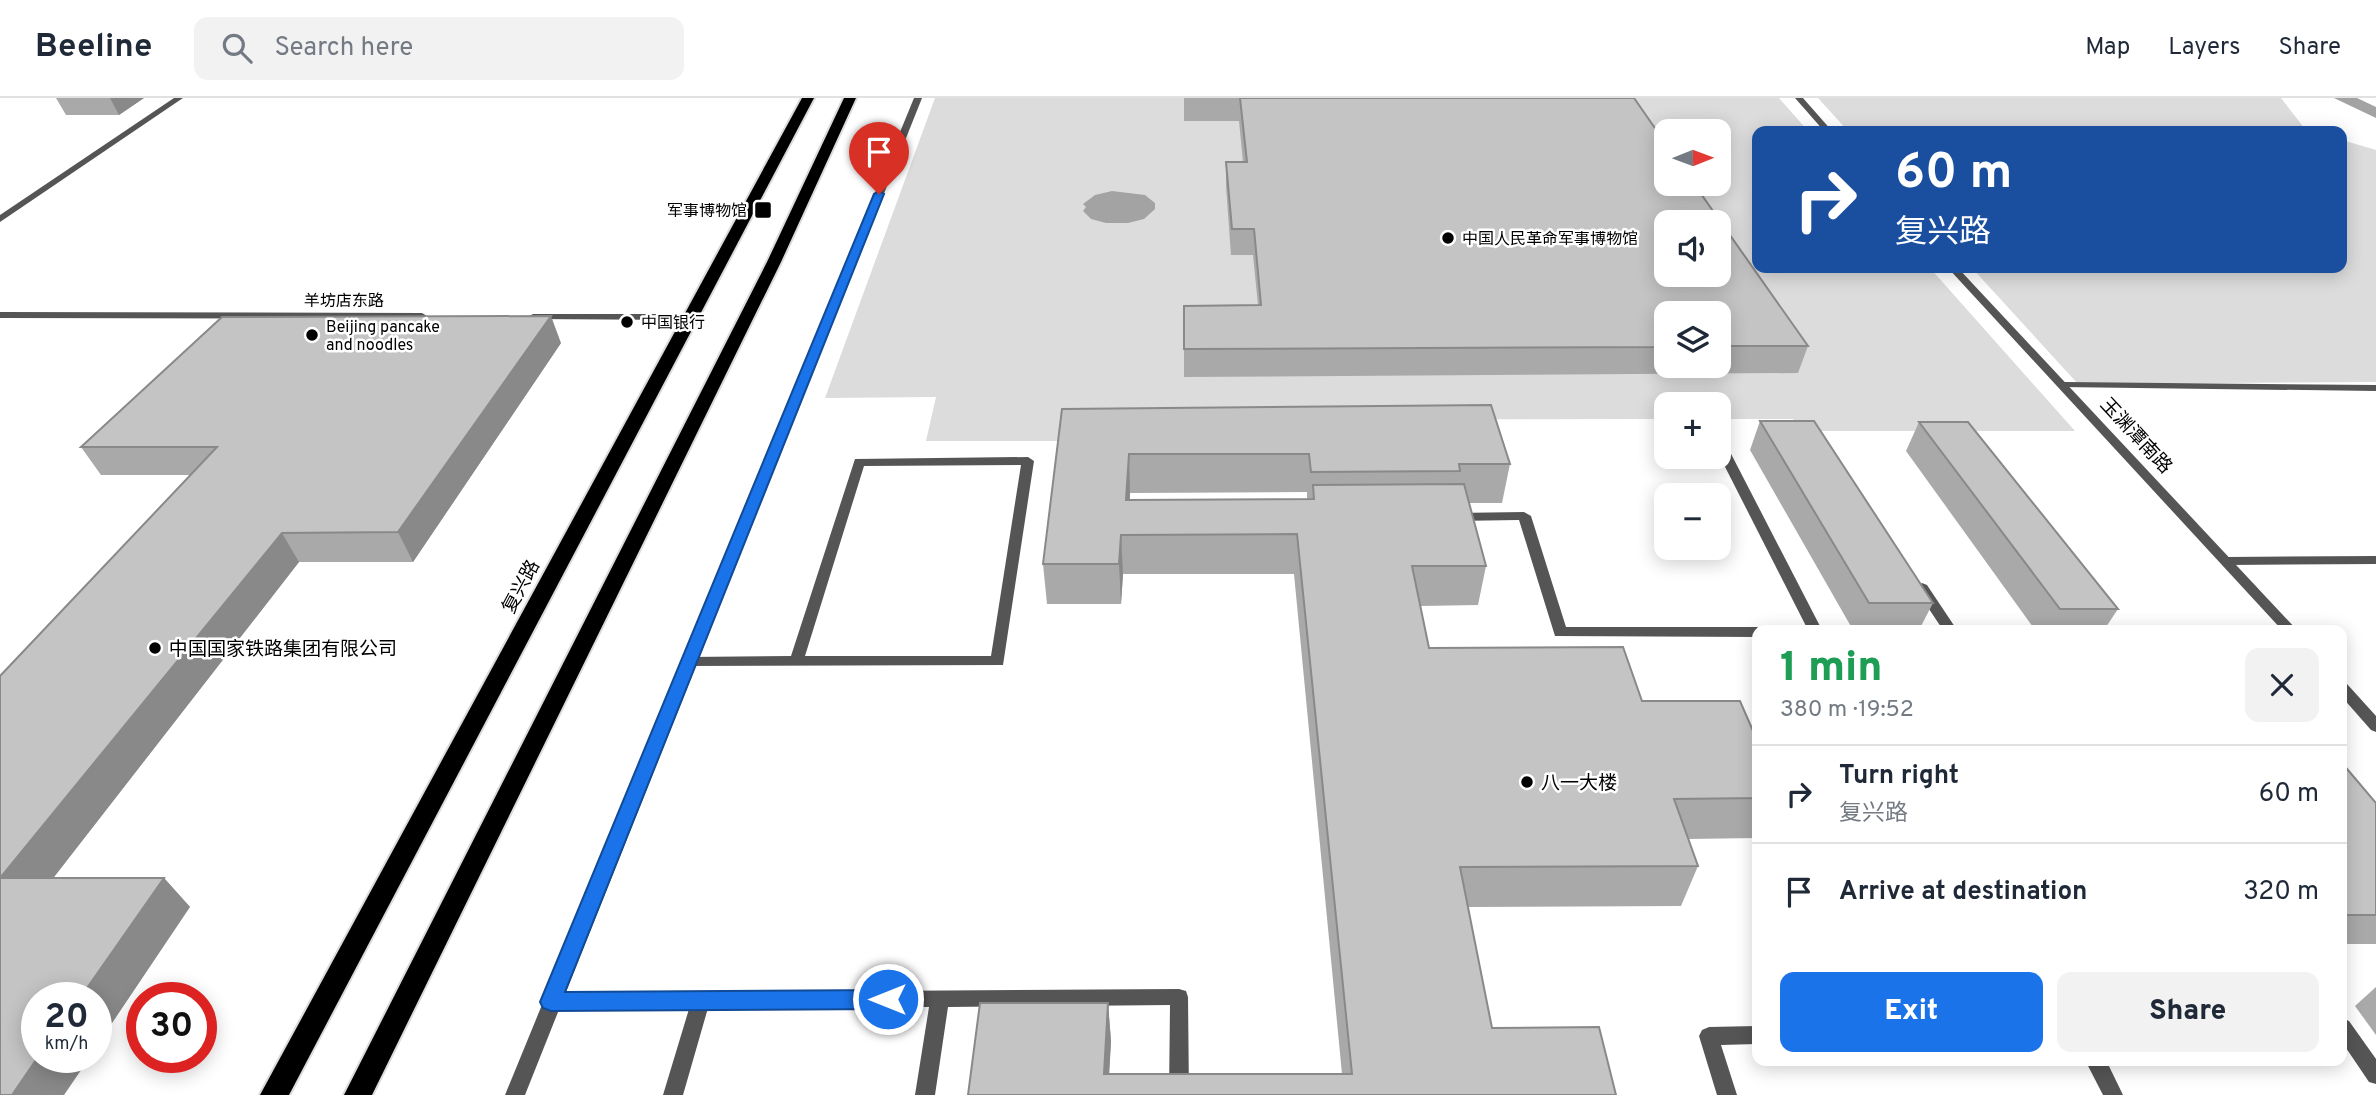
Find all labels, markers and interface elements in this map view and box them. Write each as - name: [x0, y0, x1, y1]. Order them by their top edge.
- search box: [194, 17, 684, 80]
- text: Beeline: [35, 27, 152, 69]
- icon: search: [218, 29, 256, 67]
- text: Search here: [274, 32, 413, 65]
- text: Map: [2085, 33, 2130, 63]
- text: Layers: [2168, 33, 2240, 63]
- text: Share: [2278, 33, 2341, 63]
- north arrow: [1654, 119, 1731, 196]
- map controls: [1654, 119, 1731, 560]
- pin: [849, 122, 909, 194]
- icon: arrive: [860, 133, 898, 171]
- text: 60 m: [1895, 144, 2013, 206]
- icon: right: [1780, 154, 1871, 245]
- marker: 军事博物馆: [753, 200, 773, 220]
- place label: 军事博物馆: [667, 202, 747, 222]
- button: sound: [1654, 210, 1731, 287]
- text: 复兴路: [1895, 214, 1991, 254]
- marker: 中国人民革命军事博物馆: [1440, 230, 1456, 246]
- place label: 中国人民革命军事博物馆: [1462, 230, 1638, 250]
- street label: 羊坊店东路: [304, 292, 384, 312]
- button: layers: [1654, 301, 1731, 378]
- marker: 中国银行: [619, 314, 635, 330]
- place label: 中国银行: [641, 314, 705, 334]
- place label: Beijing pancake and noodles: [326, 318, 440, 356]
- marker: Beijing pancake and noodles: [304, 327, 320, 343]
- button: +: [1654, 392, 1731, 469]
- street label: 玉渊潭南路: [2094, 393, 2177, 479]
- button: −: [1654, 483, 1731, 560]
- street label: 复兴路: [498, 556, 546, 618]
- place label: 中国国家铁路集团有限公司: [169, 638, 397, 662]
- marker: 中国国家铁路集团有限公司: [147, 640, 163, 656]
- text: 1 min: [1780, 643, 1883, 696]
- button: close: [2245, 648, 2319, 722]
- text: 380 m · 19:52: [1780, 696, 1914, 725]
- text: Turn right: [1839, 760, 1959, 793]
- place label: 八一大楼: [1541, 772, 1617, 796]
- marker: 八一大楼: [1519, 774, 1535, 790]
- icon: right: [1780, 775, 1818, 813]
- text: 60 m: [2259, 778, 2319, 811]
- text: 复兴路: [1839, 800, 1908, 829]
- icon: arrive: [1780, 873, 1818, 911]
- text: Arrive at destination: [1839, 876, 2087, 909]
- text: 320 m: [2243, 876, 2319, 909]
- position arrow: [851, 962, 925, 1036]
- button: Exit: [1780, 972, 2043, 1052]
- button: Share: [2057, 972, 2319, 1052]
- speed limit sign: 30: [126, 982, 217, 1073]
- text: 20: [44, 996, 89, 1040]
- text: km/h: [45, 1033, 88, 1056]

